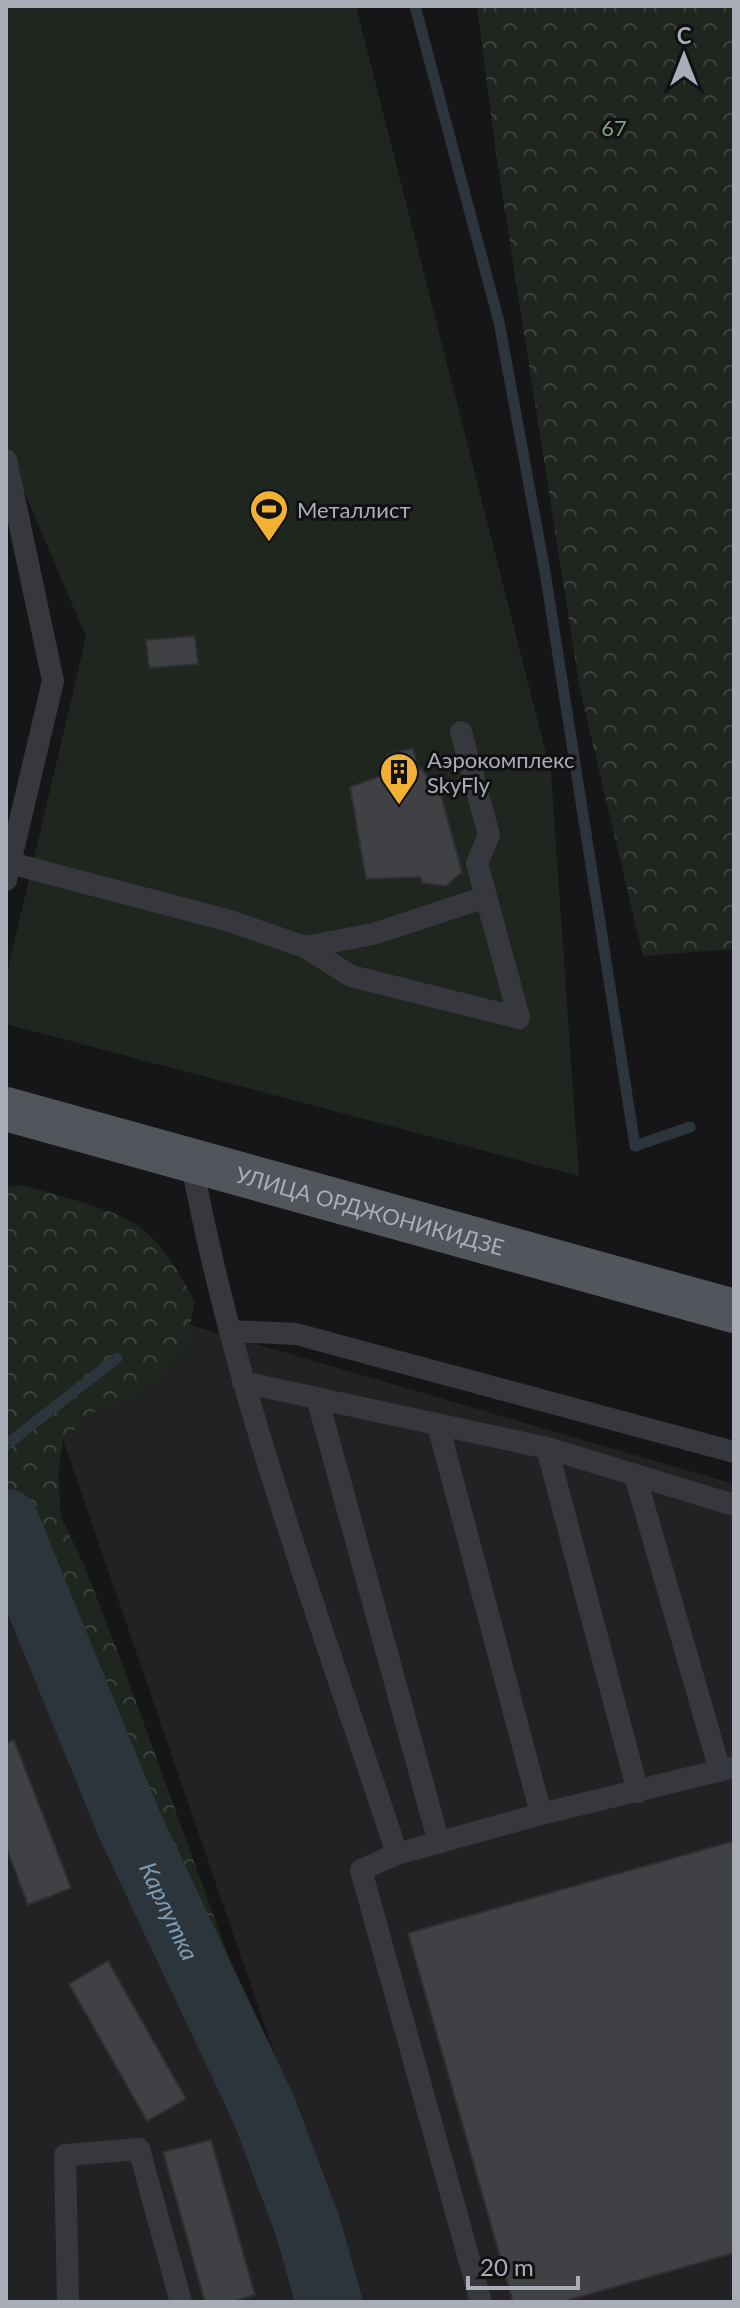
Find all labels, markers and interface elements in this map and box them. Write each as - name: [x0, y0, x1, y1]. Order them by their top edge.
- north arrow: [644, 16, 724, 96]
- text: С: [677, 22, 692, 49]
- park label: 67: [601, 114, 627, 141]
- sports icon: Металлист: [248, 488, 290, 543]
- place label: Металлист: [297, 496, 411, 523]
- place label: Аэрокомплекс SkyFly: [427, 746, 575, 798]
- building icon: Аэрокомплекс SkyFly: [378, 751, 420, 806]
- street label: УЛИЦА ОРДЖОНИКИДЗЕ: [233, 1160, 507, 1260]
- water label: Карлутка: [134, 1857, 206, 1965]
- scale bar: [468, 2240, 578, 2290]
- text: 20 m: [480, 2252, 534, 2281]

